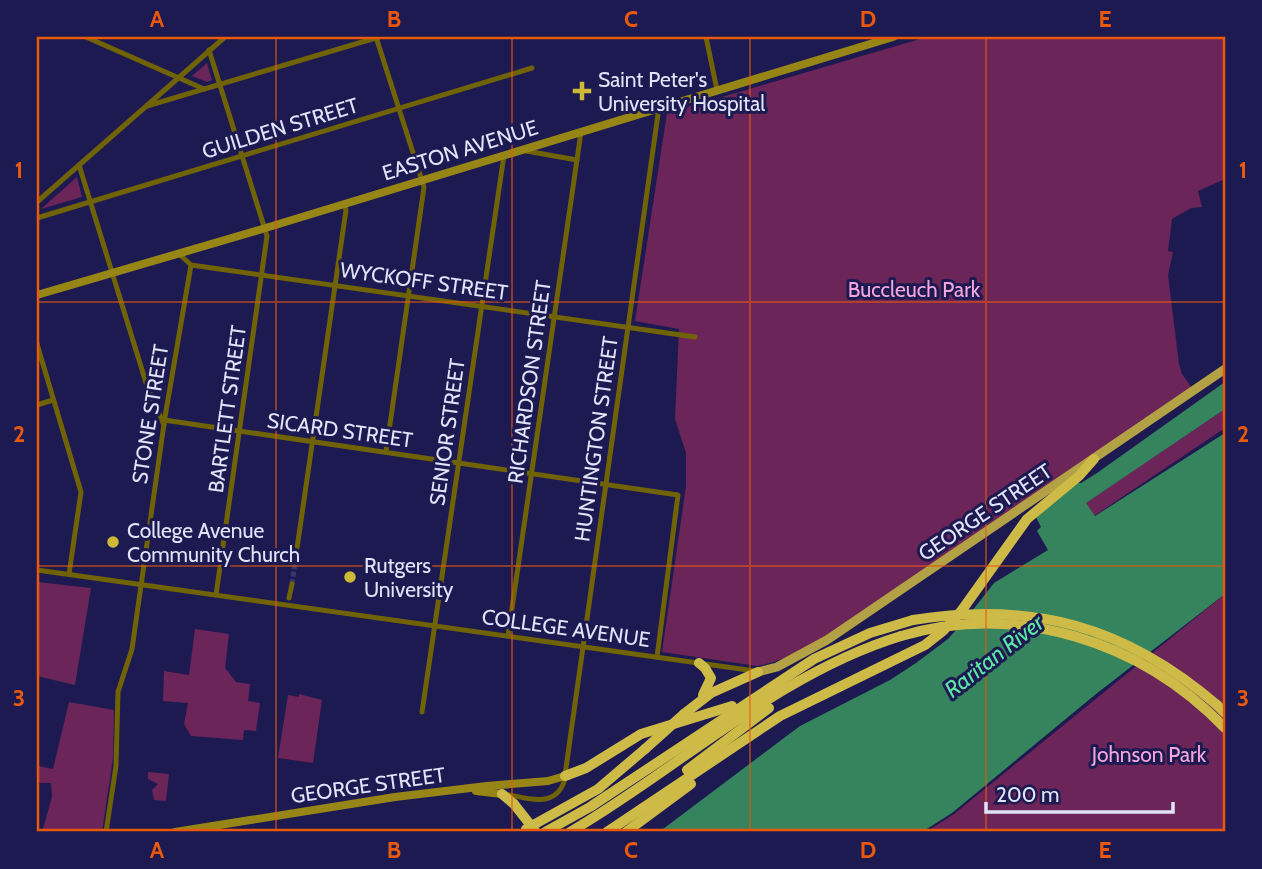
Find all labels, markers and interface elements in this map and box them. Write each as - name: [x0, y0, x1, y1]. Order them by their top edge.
- text: A: [150, 5, 165, 33]
- text: B: [387, 5, 401, 33]
- text: C: [624, 5, 638, 33]
- text: D: [860, 5, 876, 33]
- text: E: [1098, 5, 1112, 33]
- place label: Saint Peter's University Hospital: [598, 67, 765, 116]
- marker: Saint Peter's University Hospital: [572, 81, 592, 101]
- street label: GUILDEN STREET: [199, 92, 361, 164]
- street label: EASTON AVENUE: [379, 114, 541, 186]
- text: 1: [15, 156, 23, 184]
- text: 1: [1239, 156, 1247, 184]
- street label: WYCKOFF STREET: [339, 257, 509, 305]
- park label: Buccleuch Park: [848, 277, 981, 302]
- street label: RICHARDSON STREET: [502, 279, 556, 485]
- street label: BARTLETT STREET: [203, 324, 251, 494]
- street label: HUNTINGTON STREET: [569, 335, 623, 543]
- street label: STONE STREET: [127, 342, 173, 486]
- street label: SENIOR STREET: [424, 357, 470, 507]
- street label: SICARD STREET: [266, 407, 414, 453]
- text: 2: [13, 420, 25, 448]
- text: 2: [1237, 420, 1249, 448]
- street label: GEORGE STREET: [914, 458, 1056, 566]
- place label: College Avenue Community Church: [127, 518, 300, 567]
- marker: College Avenue Community Church: [105, 534, 121, 550]
- place label: Rutgers University: [364, 553, 454, 602]
- marker: Rutgers University: [342, 569, 358, 585]
- street label: COLLEGE AVENUE: [480, 604, 652, 652]
- water label: Raritan River: [939, 608, 1050, 704]
- text: 3: [13, 684, 25, 712]
- text: 3: [1237, 684, 1249, 712]
- park label: Johnson Park: [1091, 742, 1207, 767]
- street label: GEORGE STREET: [289, 762, 447, 808]
- scale bar: [986, 771, 1173, 815]
- text: 200 m: [996, 782, 1059, 807]
- text: A: [150, 836, 165, 864]
- text: B: [387, 836, 401, 864]
- text: C: [624, 836, 638, 864]
- text: D: [860, 836, 876, 864]
- text: E: [1098, 836, 1112, 864]

